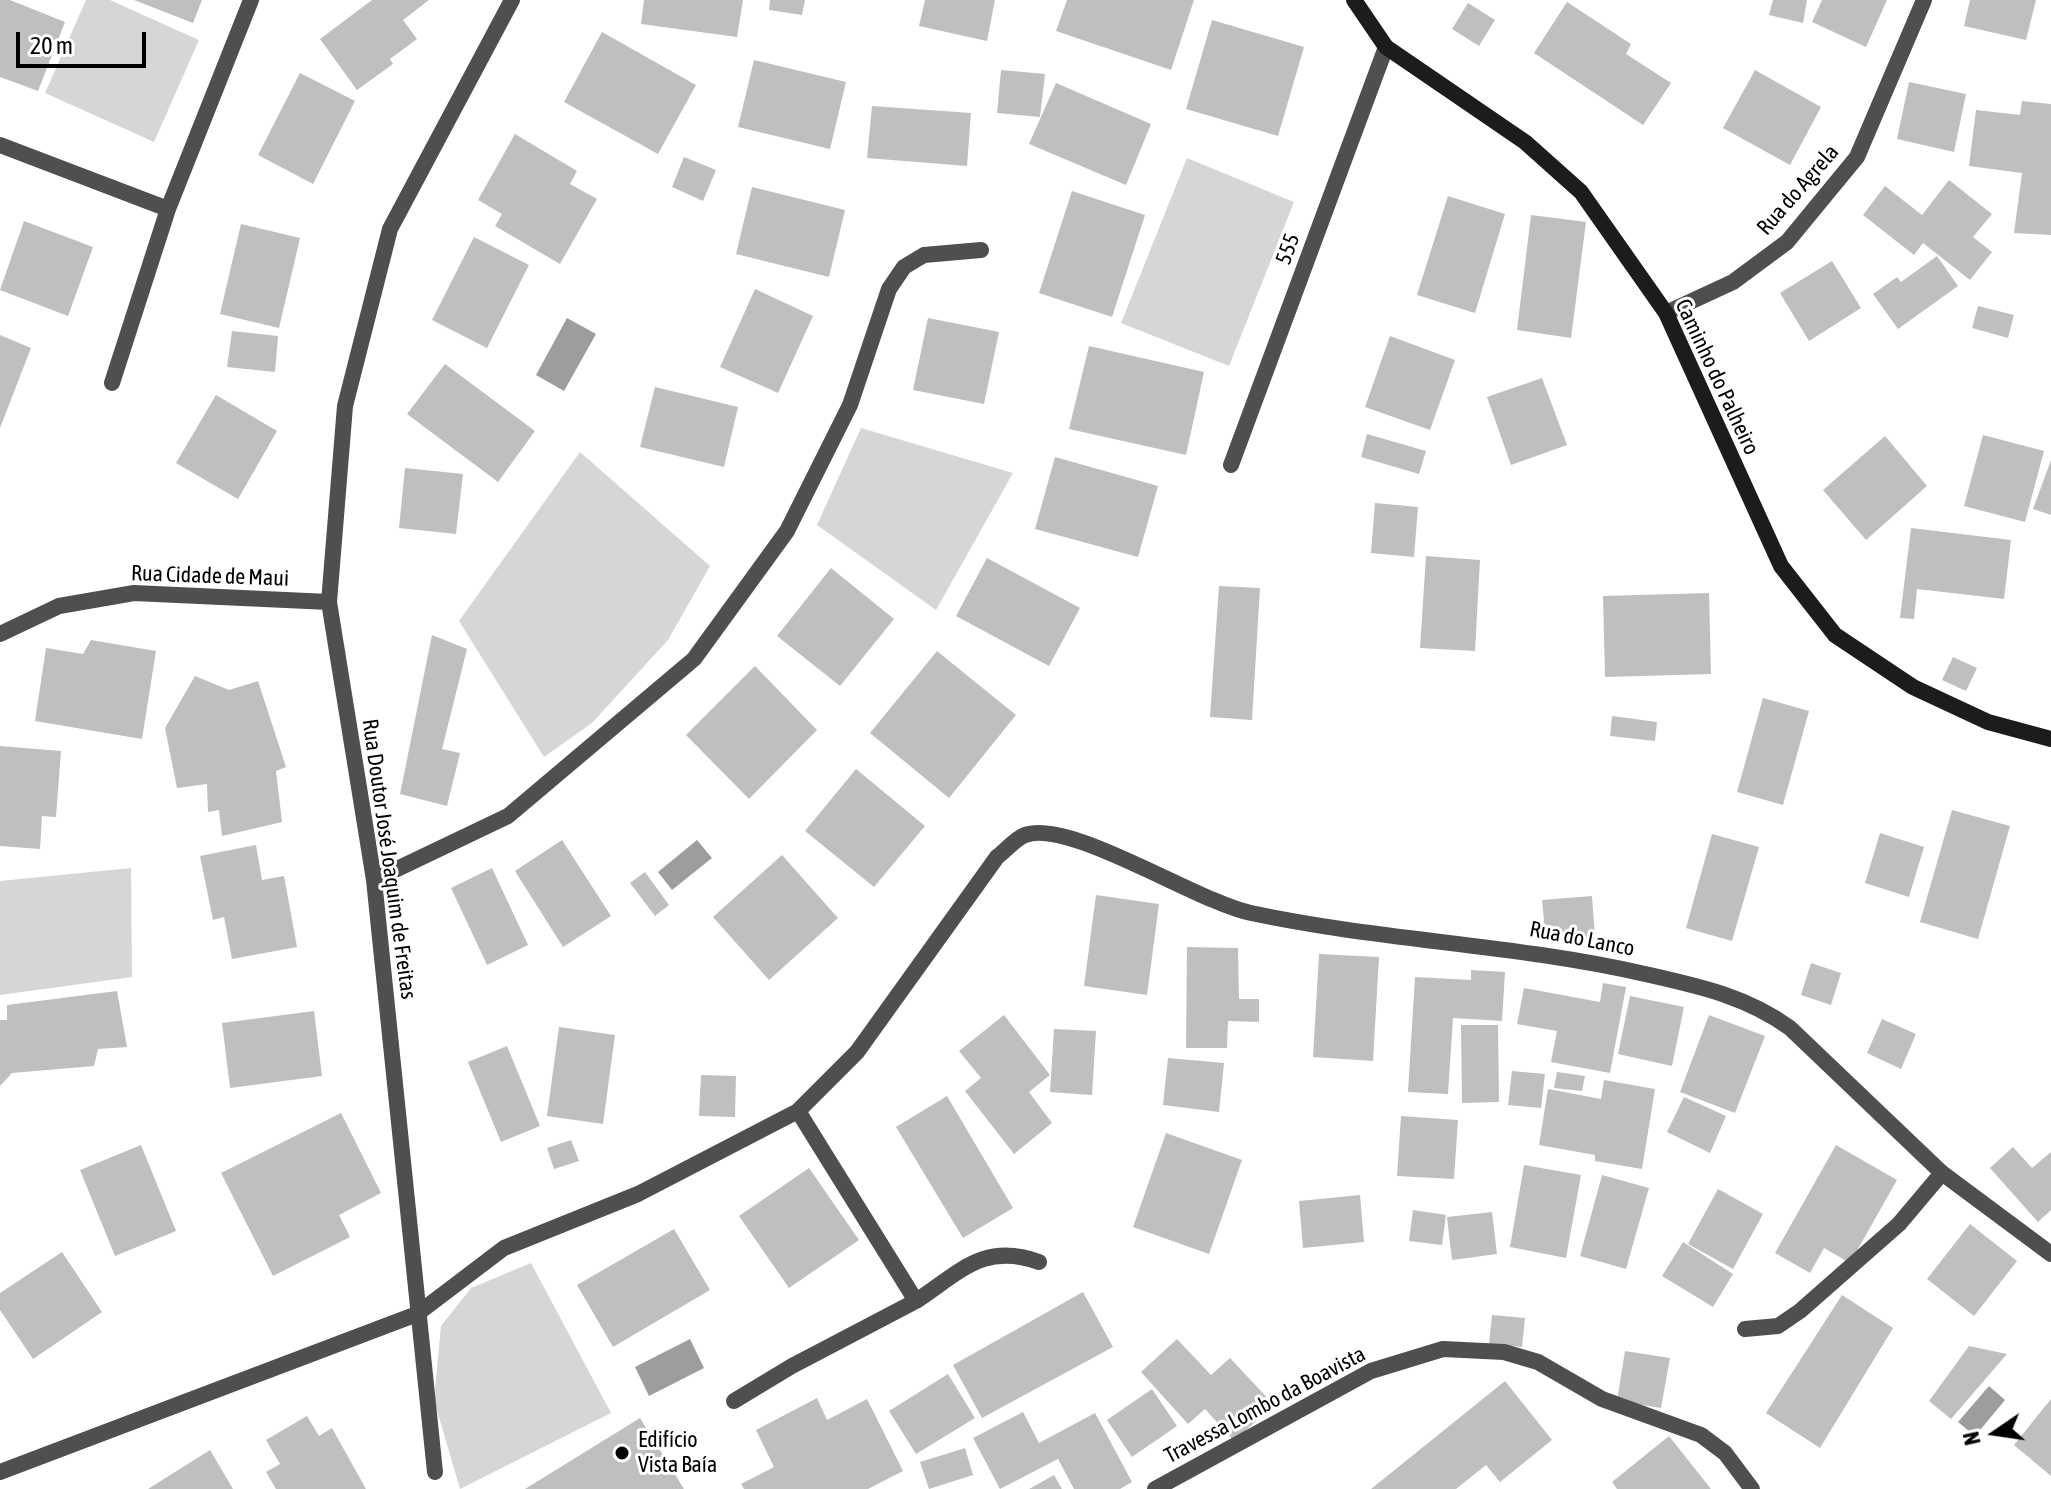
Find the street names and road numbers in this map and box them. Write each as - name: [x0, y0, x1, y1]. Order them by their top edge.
- street label: Rua do Agrela: [1751, 139, 1845, 241]
- street label: 555: [1270, 230, 1306, 268]
- street label: Caminho do Palheiro: [1669, 295, 1765, 459]
- street label: Rua Cidade de Maui: [131, 560, 289, 592]
- street label: Rua Doutor José Joaquim de Freitas: [356, 717, 422, 1001]
- street label: Rua do Lanco: [1527, 916, 1637, 962]
- street label: Travessa Lombo da Boavista: [1160, 1341, 1370, 1469]

